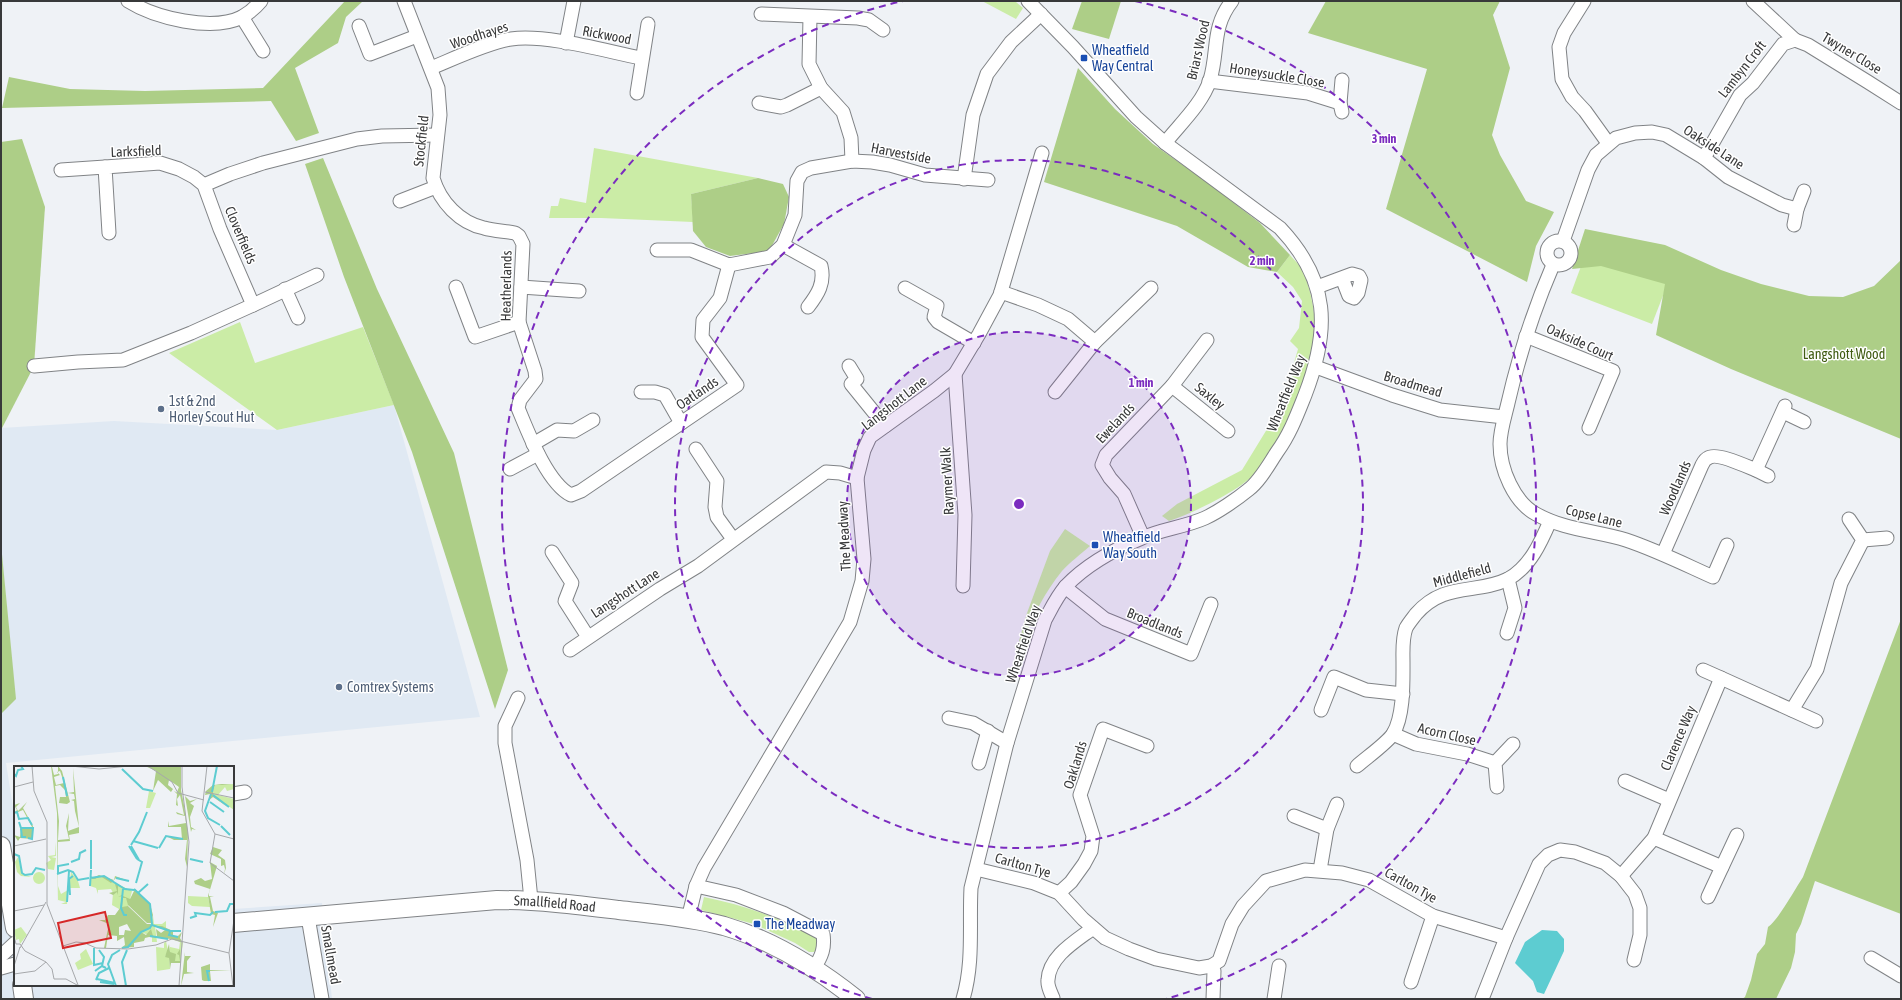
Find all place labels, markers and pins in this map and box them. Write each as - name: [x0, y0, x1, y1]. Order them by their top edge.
- place label: Wheatfield Way Central: [1092, 42, 1154, 74]
- marker: Wheatfield Way Central: [1079, 53, 1089, 63]
- place label: 1st & 2nd Horley Scout Hut: [169, 393, 255, 425]
- marker: 1st & 2nd Horley Scout Hut: [156, 404, 166, 414]
- centre of rings: [1012, 497, 1026, 511]
- place label: Wheatfield Way South: [1103, 529, 1160, 561]
- marker: Wheatfield Way South: [1090, 540, 1100, 550]
- place label: Comtrex Systems: [347, 679, 434, 695]
- marker: Comtrex Systems: [334, 682, 344, 692]
- place label: The Meadway: [765, 916, 836, 932]
- marker: The Meadway: [752, 919, 762, 929]

